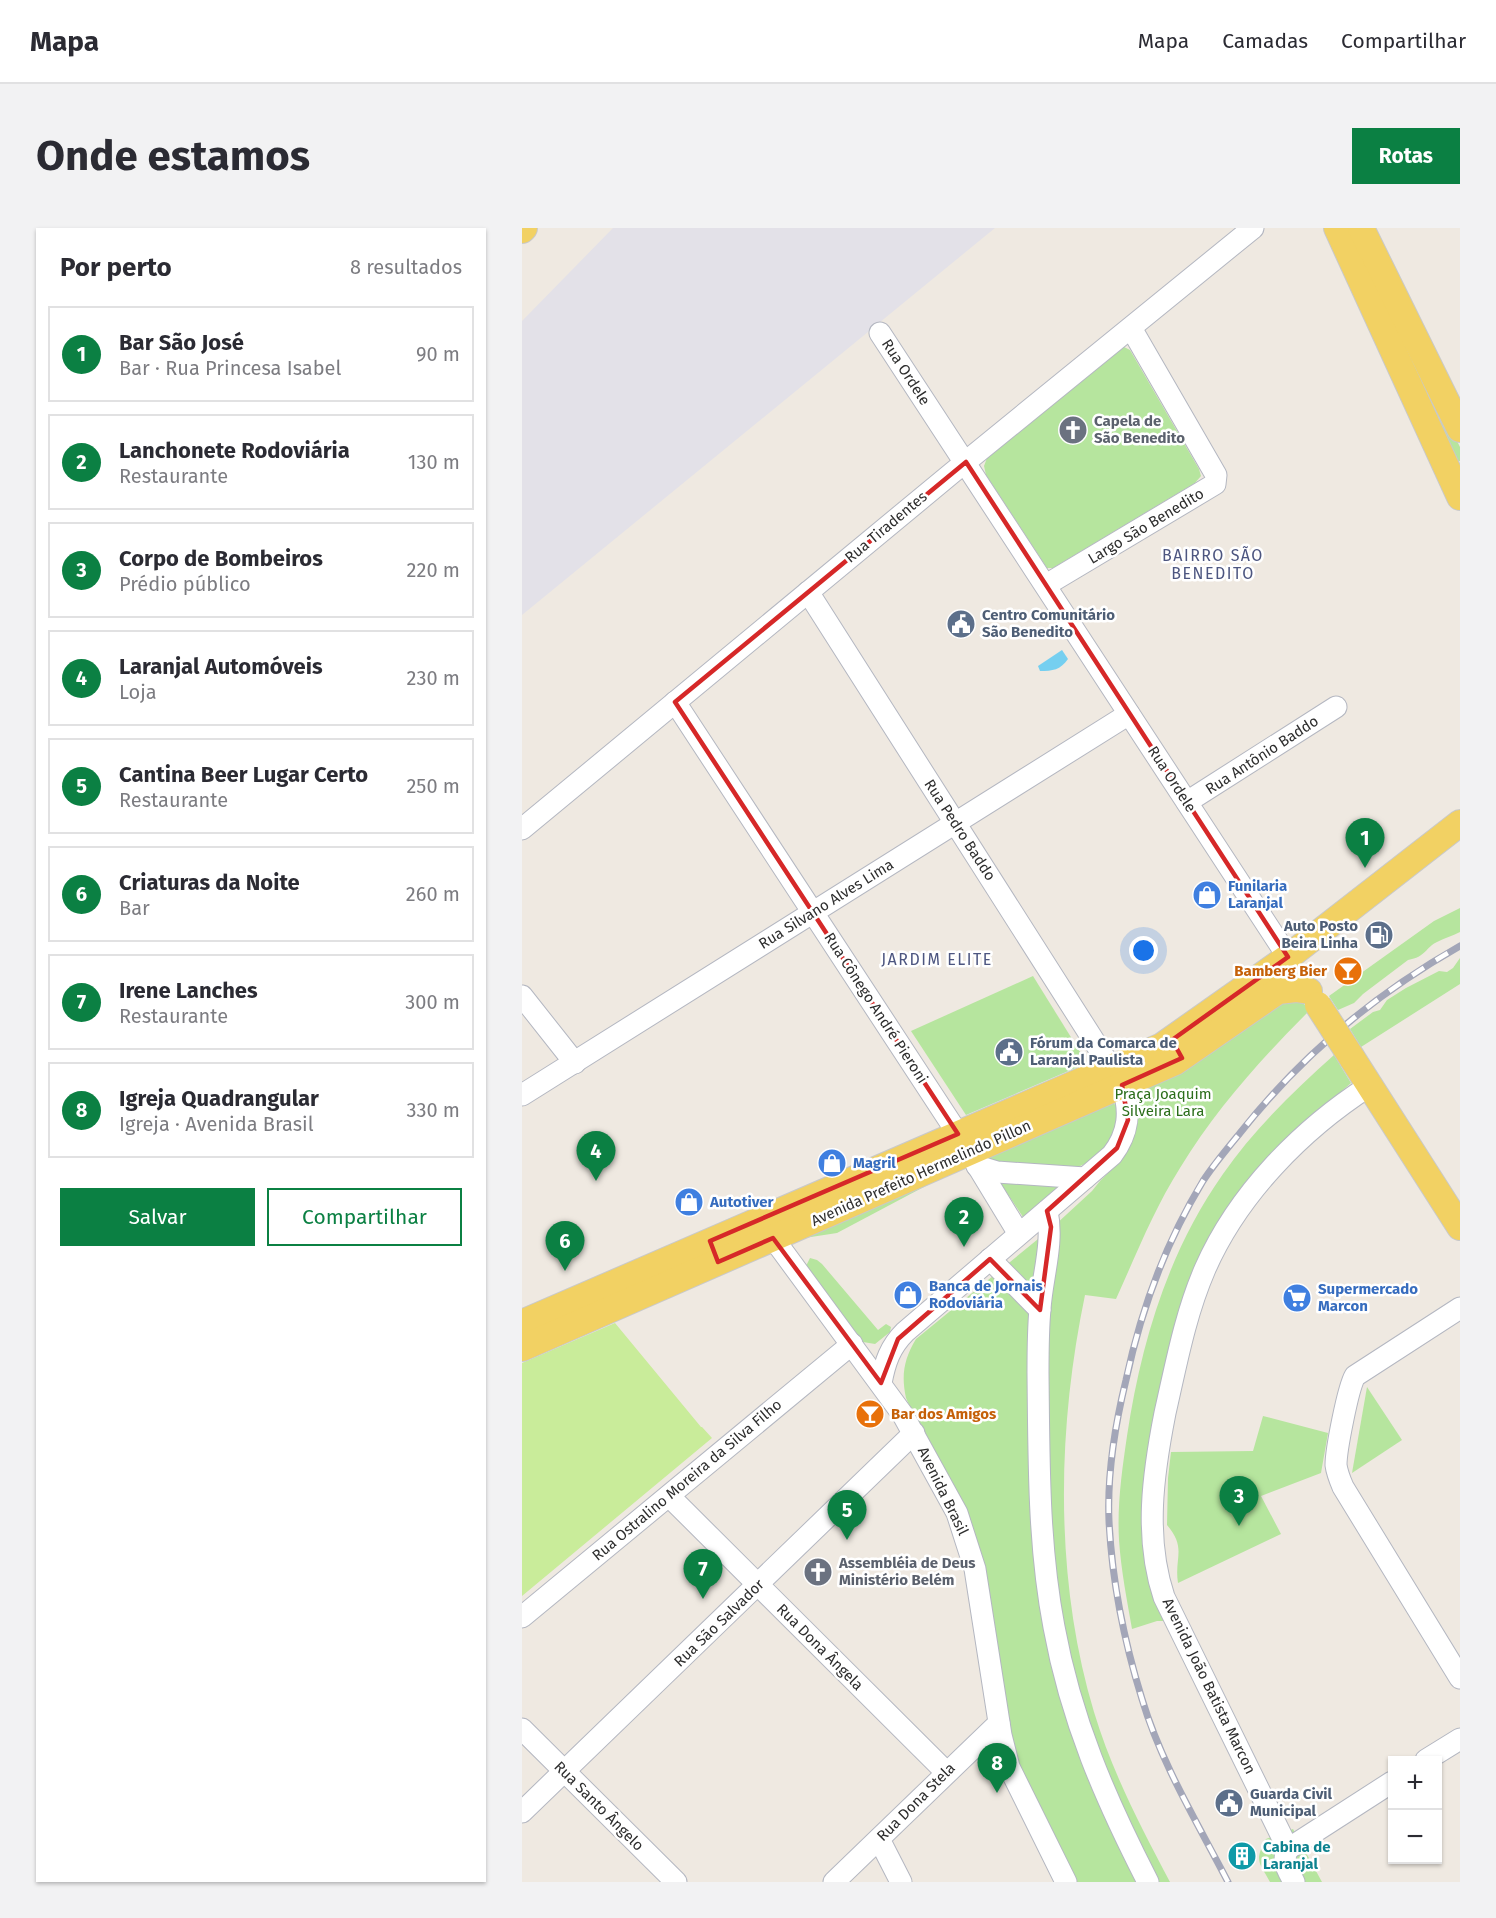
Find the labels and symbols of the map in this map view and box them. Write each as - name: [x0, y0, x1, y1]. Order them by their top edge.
- street label: Rua Ordele: [878, 336, 934, 408]
- place label: Capela de São Benedito: [1094, 412, 1185, 447]
- church icon: Capela de São Benedito: [1057, 414, 1089, 446]
- street label: Largo São Benedito: [1085, 484, 1207, 568]
- street label: Rua Tiradentes: [841, 487, 931, 567]
- district label: BAIRRO SÃO BENEDITO: [1162, 546, 1264, 583]
- place label: Centro Comunitário São Benedito: [982, 606, 1115, 641]
- public building icon: Centro Comunitário São Benedito: [945, 608, 977, 640]
- street label: Rua Antônio Baddo: [1202, 712, 1322, 798]
- street label: Rua Ordele: [1144, 743, 1200, 815]
- street label: Rua Pedro Baddo: [920, 776, 1000, 884]
- pin: 1: [1346, 818, 1384, 868]
- street label: Rua Silvano Alves Lima: [755, 855, 897, 953]
- place label: Funilaria Laranjal: [1228, 877, 1287, 912]
- shop icon: Funilaria Laranjal: [1191, 879, 1223, 911]
- place label: Auto Posto Beira Linha: [1282, 917, 1358, 952]
- fuel station icon: Auto Posto Beira Linha: [1363, 919, 1395, 951]
- street label: Rua Cônego André Pieroni: [820, 929, 932, 1087]
- your location: [1129, 936, 1158, 965]
- district label: JARDIM ELITE: [881, 950, 993, 969]
- bar icon: Bamberg Bier: [1332, 955, 1364, 987]
- place label: Bamberg Bier: [1234, 962, 1328, 980]
- place label: Fórum da Comarca de Laranjal Paulista: [1030, 1034, 1177, 1069]
- public building icon: Fórum da Comarca de Laranjal Paulista: [993, 1036, 1025, 1068]
- park label: Praça Joaquim Silveira Lara: [1114, 1085, 1212, 1120]
- street label: Avenida Prefeito Hermelindo Pillon: [808, 1116, 1034, 1230]
- pin: 4: [576, 1132, 616, 1181]
- shop icon: Magril: [816, 1147, 848, 1179]
- place label: Magril: [853, 1154, 896, 1172]
- shop icon: Autotiver: [673, 1186, 705, 1218]
- place label: Autotiver: [709, 1193, 775, 1211]
- pin: 2: [944, 1198, 984, 1247]
- pin: 6: [546, 1222, 585, 1271]
- place label: Banca de Jornais Rodoviária: [929, 1277, 1043, 1312]
- shop icon: Banca de Jornais Rodoviária: [892, 1279, 924, 1311]
- place label: Supermercado Marcon: [1318, 1280, 1418, 1315]
- supermarket icon: Supermercado Marcon: [1281, 1282, 1313, 1314]
- street label: Rua Ostralino Moreira da Silva Filho: [589, 1395, 785, 1565]
- bar icon: Bar dos Amigos: [854, 1398, 886, 1430]
- place label: Bar dos Amigos: [891, 1405, 996, 1423]
- street label: Avenida Brasil: [914, 1444, 972, 1539]
- pin: 3: [1220, 1476, 1258, 1526]
- pin: 5: [828, 1490, 866, 1540]
- pin: 7: [684, 1550, 723, 1599]
- place label: Assembléia de Deus Ministério Belém: [838, 1554, 976, 1589]
- church icon: Assembléia de Deus Ministério Belém: [802, 1556, 834, 1588]
- street label: Rua São Salvador: [670, 1575, 768, 1671]
- street label: Avenida João Batista Marcon: [1159, 1595, 1259, 1777]
- street label: Rua Dona Ângela: [773, 1600, 867, 1694]
- pin: 8: [978, 1744, 1016, 1793]
- street label: Rua Santo Ângelo: [550, 1757, 648, 1855]
- street label: Rua Dona Stela: [873, 1759, 959, 1845]
- place label: Guarda Civil Municipal: [1250, 1785, 1333, 1820]
- public building icon: Guarda Civil Municipal: [1213, 1787, 1245, 1819]
- place label: Cabina de Laranjal: [1263, 1838, 1331, 1873]
- building icon: Cabina de Laranjal: [1226, 1840, 1258, 1872]

